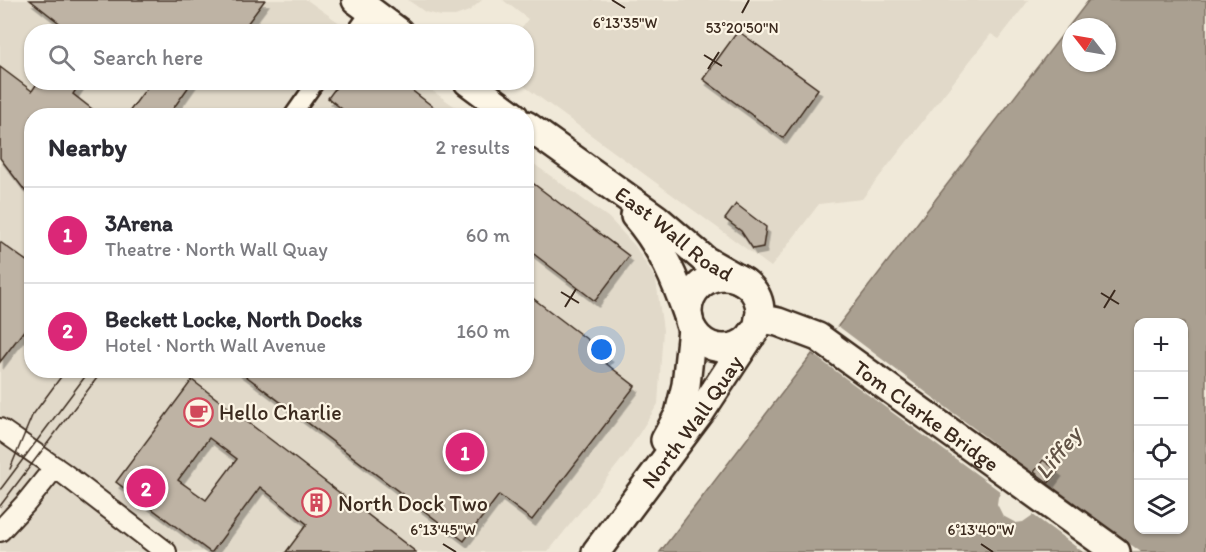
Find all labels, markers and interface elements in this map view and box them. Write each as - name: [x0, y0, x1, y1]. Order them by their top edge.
- text: 6°13'35"W: [593, 14, 657, 32]
- north arrow: [1062, 18, 1116, 72]
- text: 53°20'50"N: [705, 19, 779, 37]
- search box: [24, 24, 534, 90]
- icon: search: [45, 41, 78, 74]
- text: Search here: [93, 44, 203, 71]
- text: Nearby: [48, 131, 127, 163]
- text: 2 results: [436, 135, 510, 159]
- street label: East Wall Road: [610, 180, 738, 287]
- text: 3Arena: [105, 210, 173, 237]
- text: 1: [63, 223, 72, 247]
- text: 60 m: [466, 223, 510, 247]
- text: Theatre · North Wall Quay: [105, 237, 328, 261]
- text: Beckett Locke, North Docks: [105, 306, 362, 333]
- map controls: [1134, 318, 1188, 534]
- button: +: [1134, 318, 1188, 372]
- text: 2: [62, 319, 73, 343]
- text: 160 m: [457, 319, 510, 343]
- text: Hotel · North Wall Avenue: [105, 333, 326, 357]
- your location: [587, 335, 616, 364]
- street label: North Wall Quay: [636, 350, 749, 493]
- street label: Tom Clarke Bridge: [848, 354, 1005, 477]
- button: −: [1134, 372, 1188, 426]
- cafe icon: Hello Charlie: [182, 396, 214, 428]
- place label: Hello Charlie: [219, 399, 342, 426]
- water label: Liffey: [1028, 419, 1089, 485]
- button: locate: [1134, 426, 1188, 480]
- pin: 1: [446, 430, 484, 474]
- pin: 2: [126, 466, 166, 510]
- button: layers: [1134, 480, 1188, 534]
- building icon: North Dock Two: [301, 487, 333, 519]
- place label: North Dock Two: [338, 490, 488, 517]
- text: 6°13'45"W: [410, 521, 476, 539]
- text: 6°13'40"W: [948, 521, 1015, 539]

